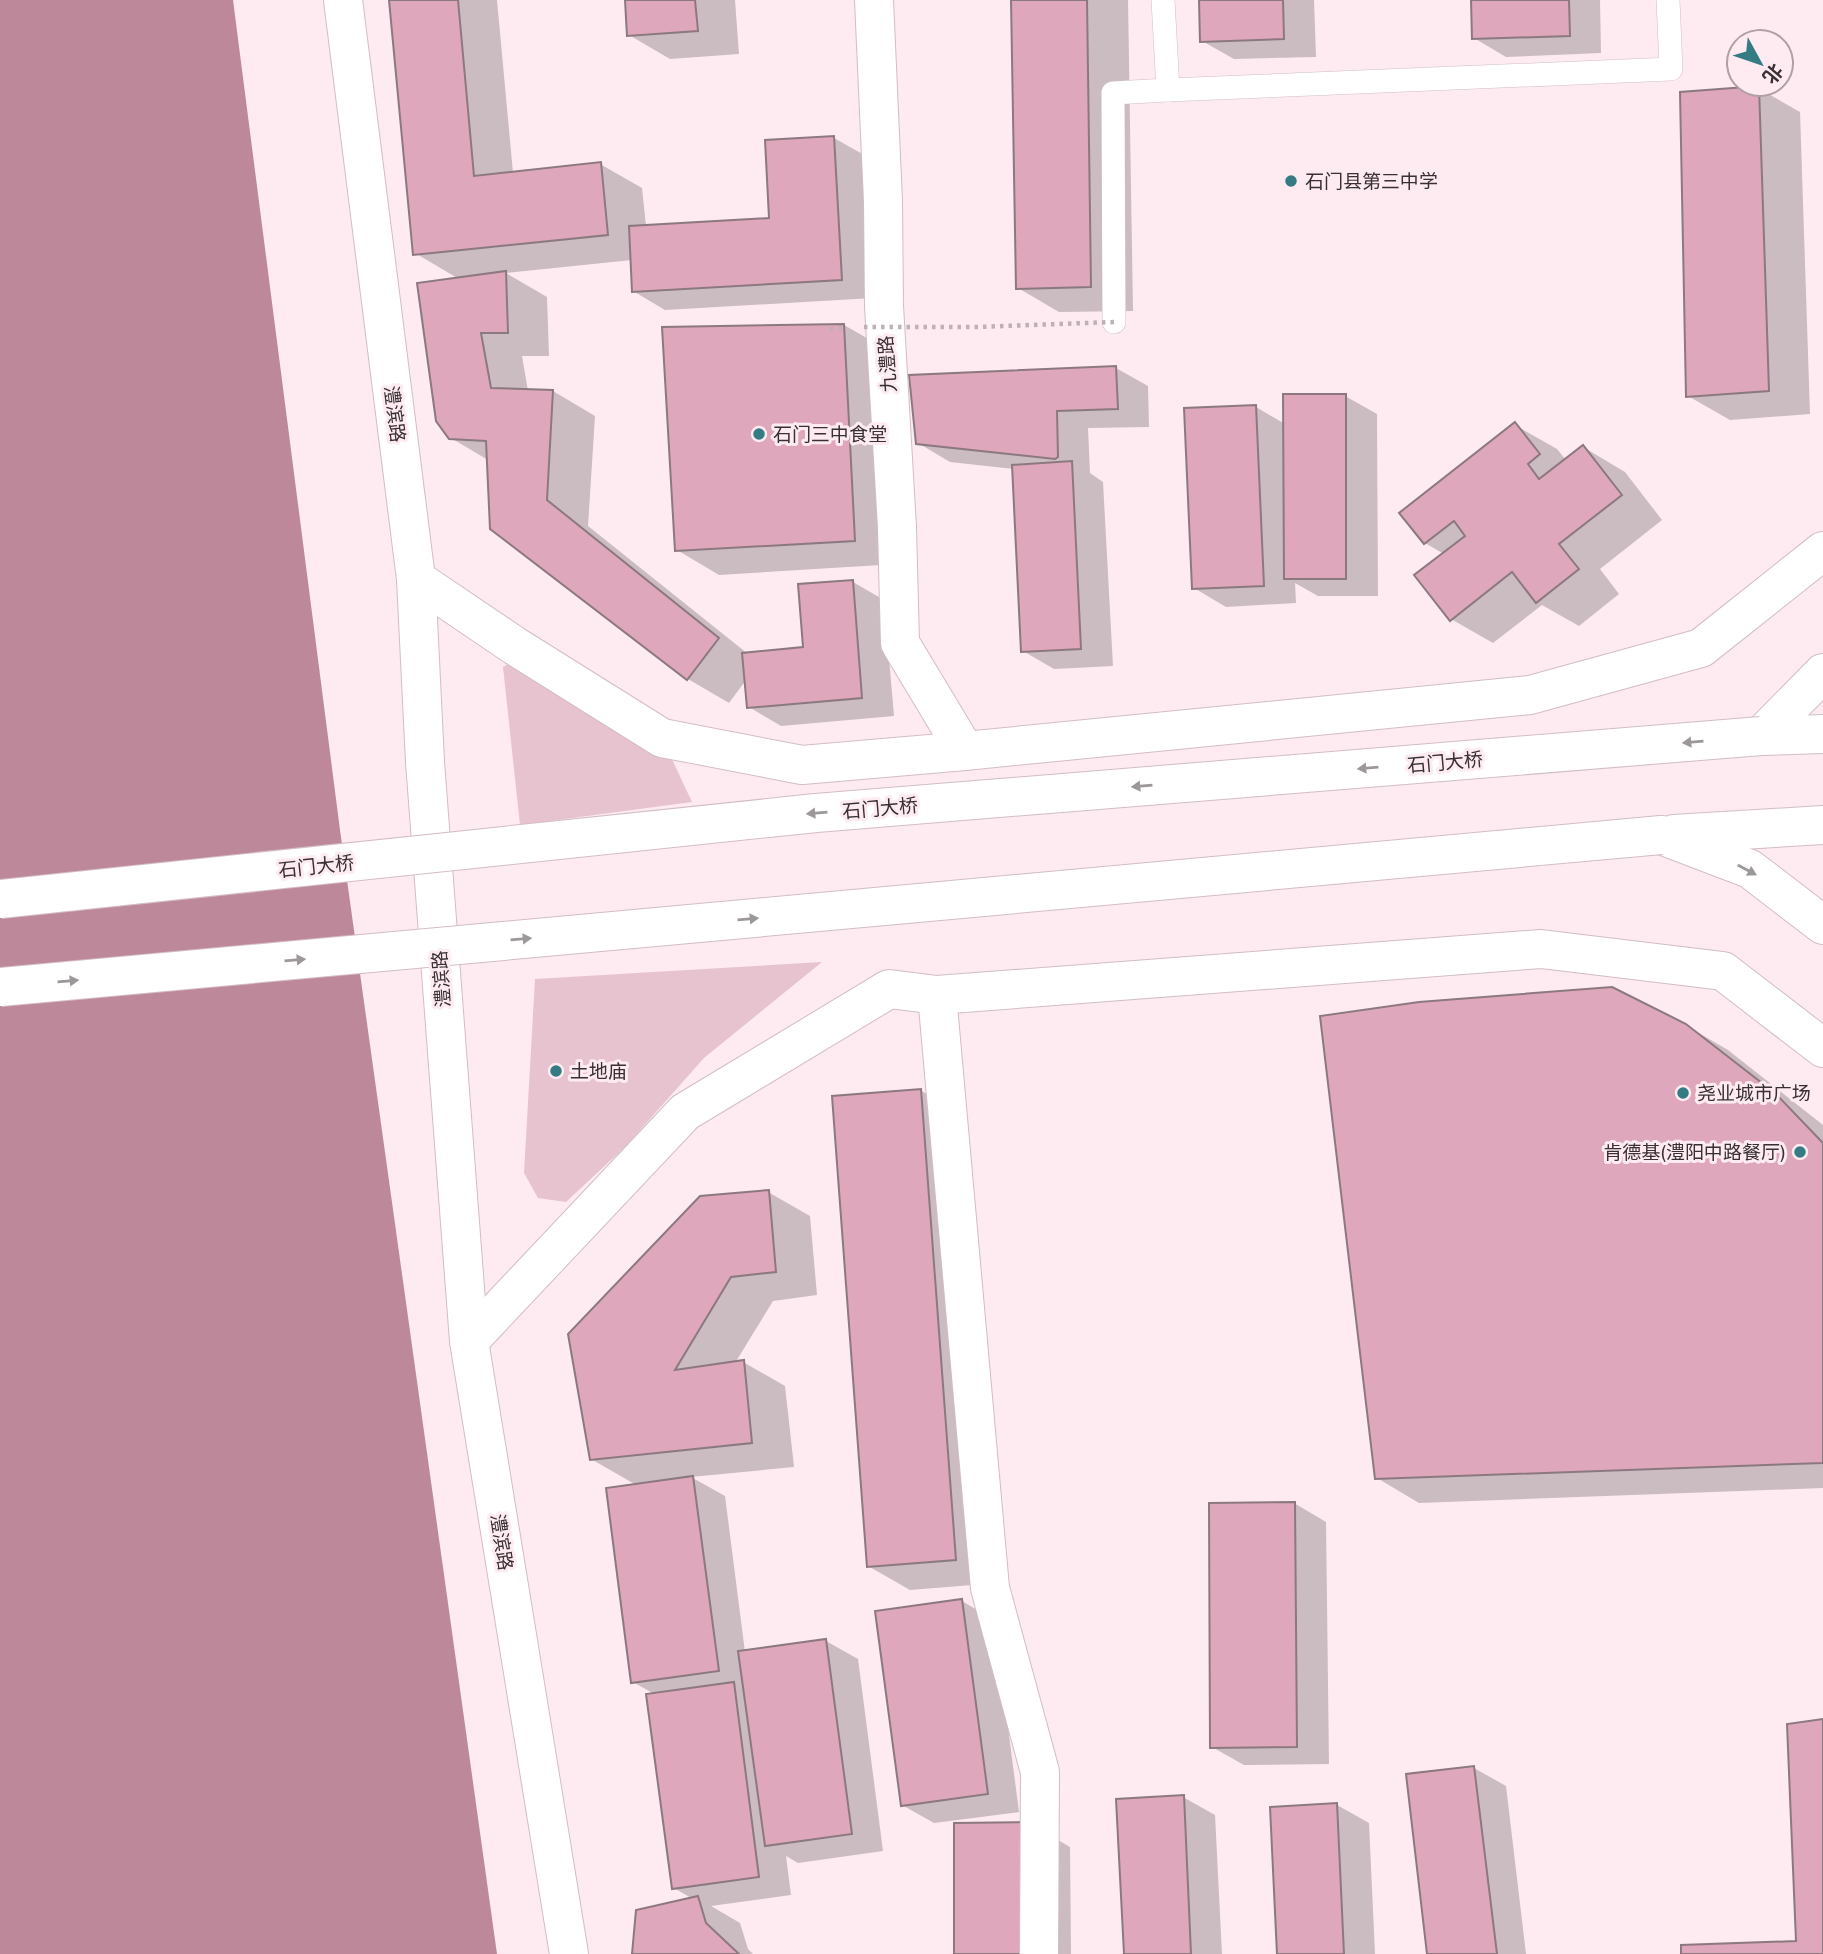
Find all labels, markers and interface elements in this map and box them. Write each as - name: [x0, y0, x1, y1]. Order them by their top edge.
- north arrow: [1725, 28, 1795, 98]
- text: 北: [1758, 60, 1788, 88]
- place label: 石门县第三中学: [1305, 170, 1438, 192]
- marker: 石门县第三中学: [1283, 173, 1299, 189]
- street label: 九澧路: [874, 335, 900, 393]
- street label: 澧滨路: [381, 384, 409, 444]
- place label: 石门三中食堂: [773, 423, 887, 445]
- marker: 石门三中食堂: [751, 426, 767, 442]
- one-way arrow: [1682, 737, 1704, 748]
- street label: 石门大桥: [1406, 748, 1484, 776]
- one-way arrow: [1357, 763, 1379, 774]
- one-way arrow: [1131, 781, 1153, 792]
- street label: 石门大桥: [841, 794, 919, 822]
- one-way arrow: [806, 808, 828, 819]
- street label: 石门大桥: [277, 851, 355, 881]
- one-way arrow: [1737, 864, 1757, 875]
- one-way arrow: [737, 913, 759, 924]
- one-way arrow: [510, 933, 532, 944]
- street label: 澧滨路: [428, 950, 454, 1008]
- one-way arrow: [284, 954, 306, 965]
- one-way arrow: [57, 975, 79, 986]
- place label: 土地庙: [570, 1060, 627, 1082]
- marker: 土地庙: [548, 1063, 564, 1079]
- place label: 尧业城市广场: [1697, 1082, 1811, 1104]
- marker: 尧业城市广场: [1675, 1085, 1691, 1101]
- place label: 肯德基(澧阳中路餐厅): [1603, 1141, 1786, 1163]
- marker: 肯德基(澧阳中路餐厅): [1792, 1144, 1808, 1160]
- street label: 澧滨路: [487, 1512, 517, 1572]

